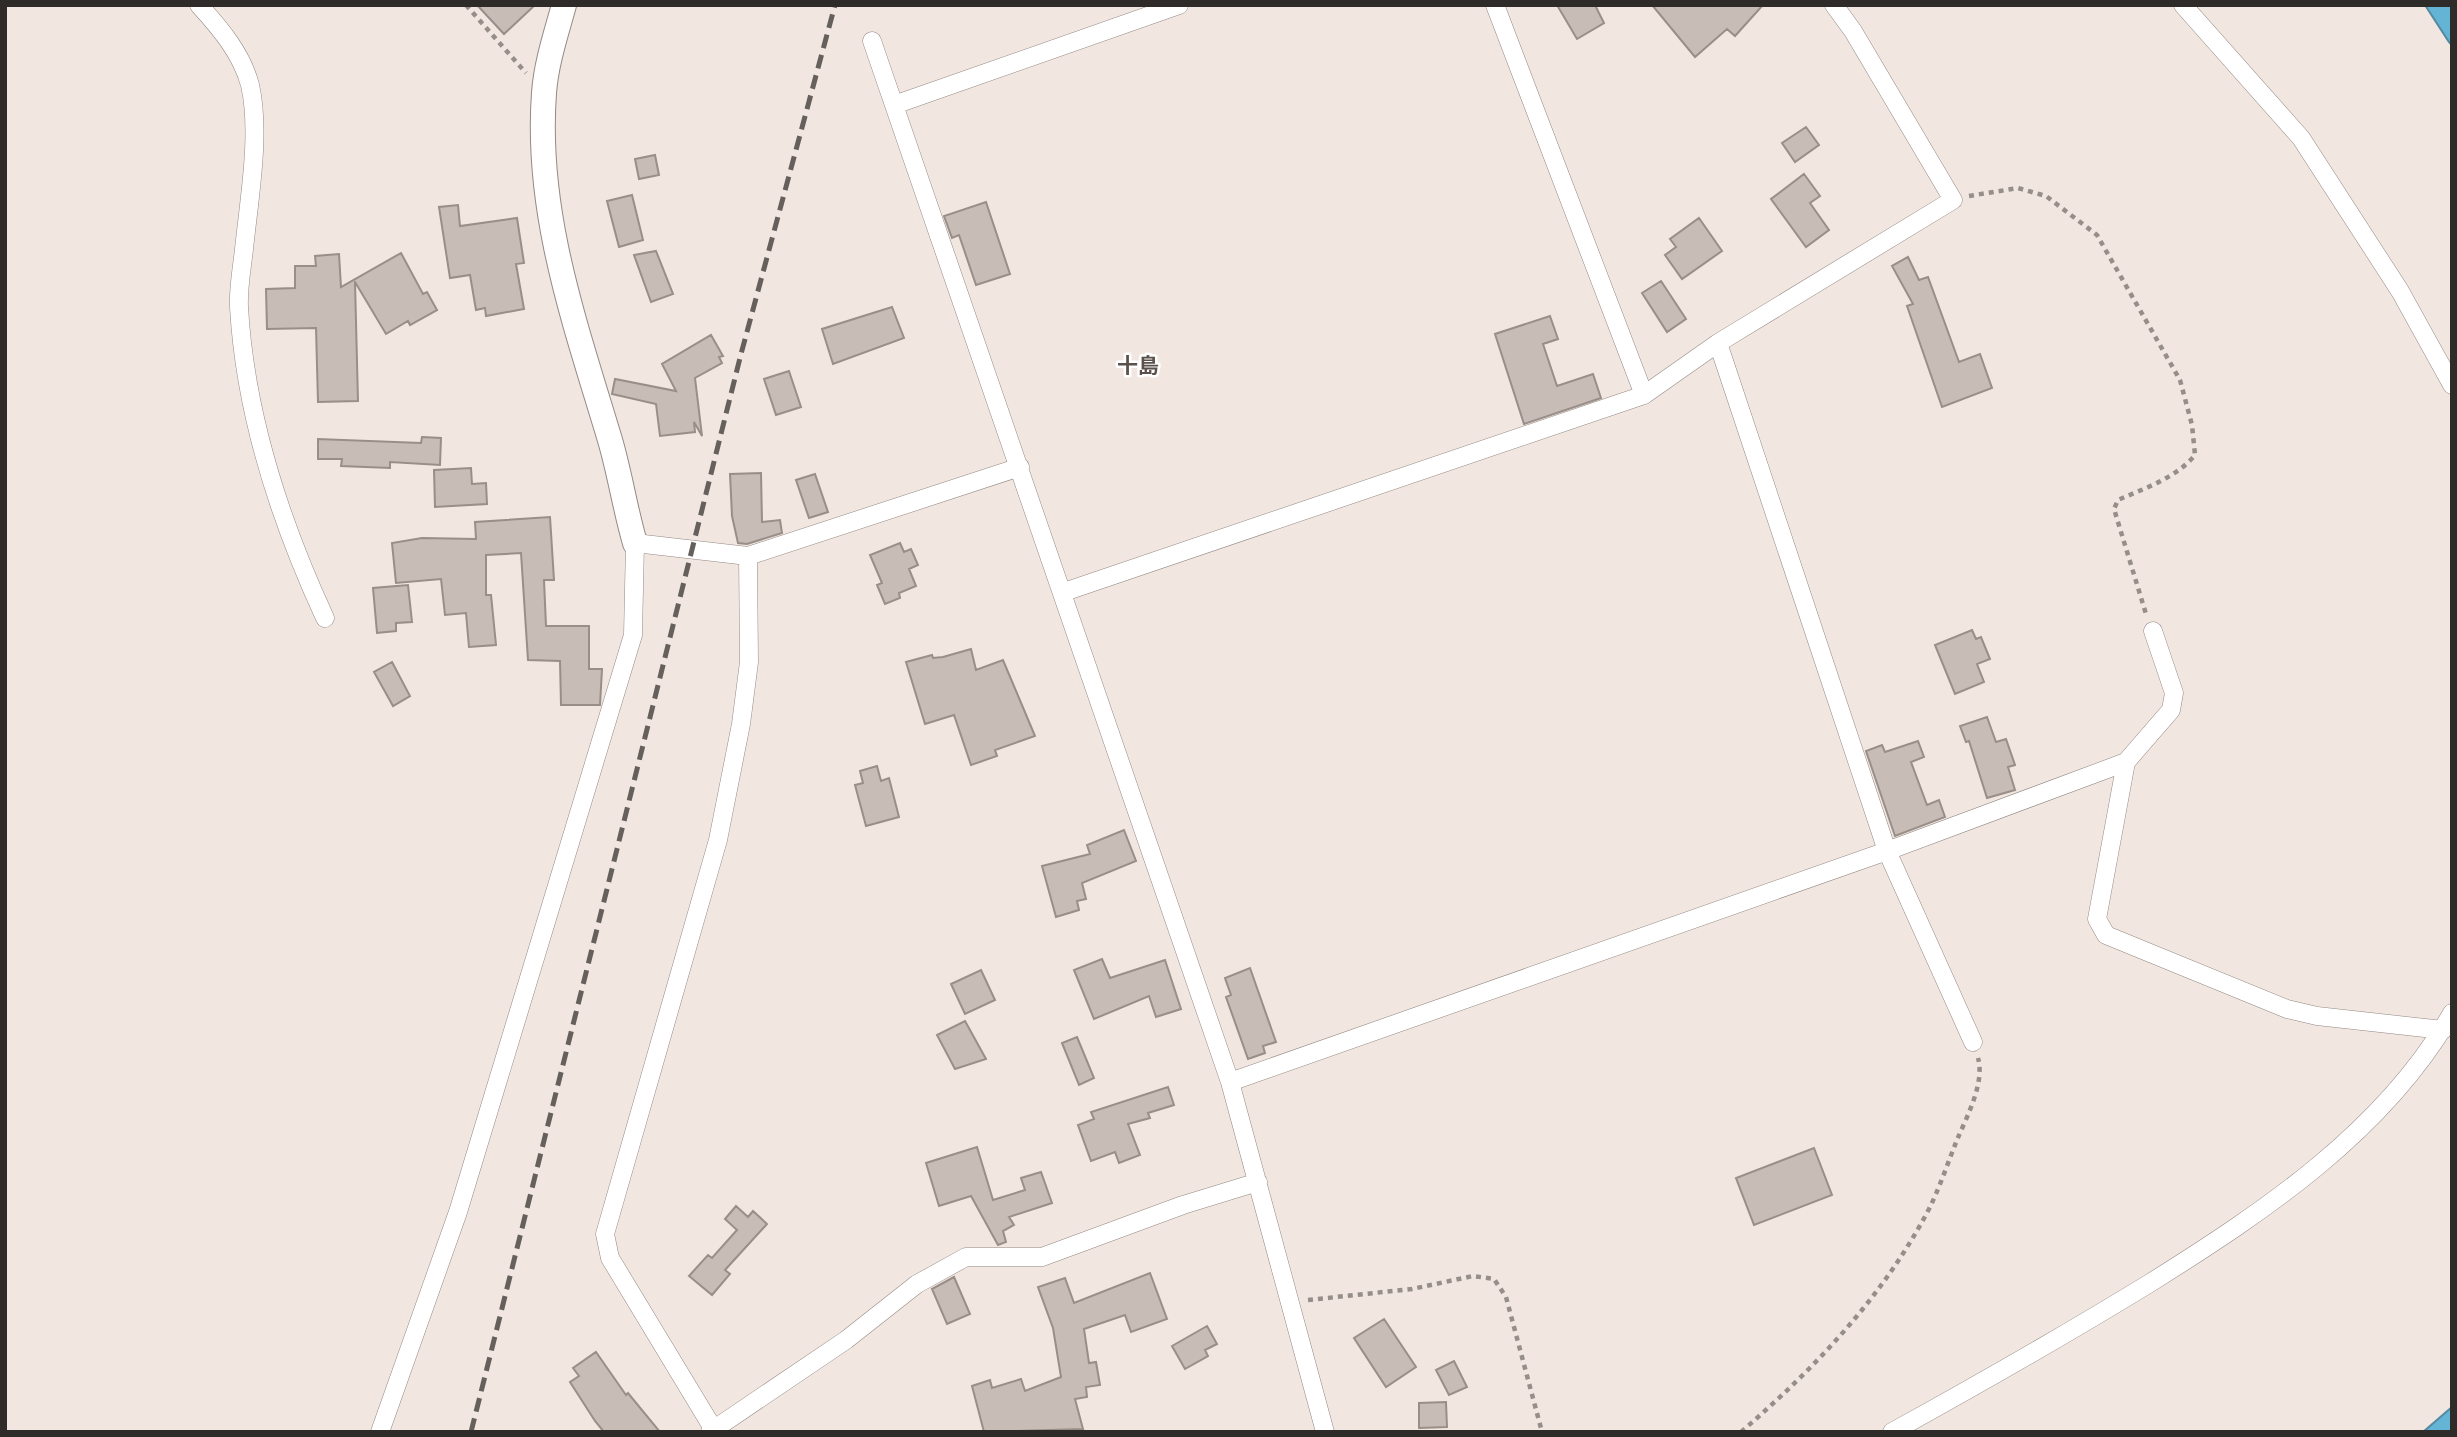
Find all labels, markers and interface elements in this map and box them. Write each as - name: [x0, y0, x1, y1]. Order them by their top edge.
- district label: 十島: [1117, 351, 1159, 379]

